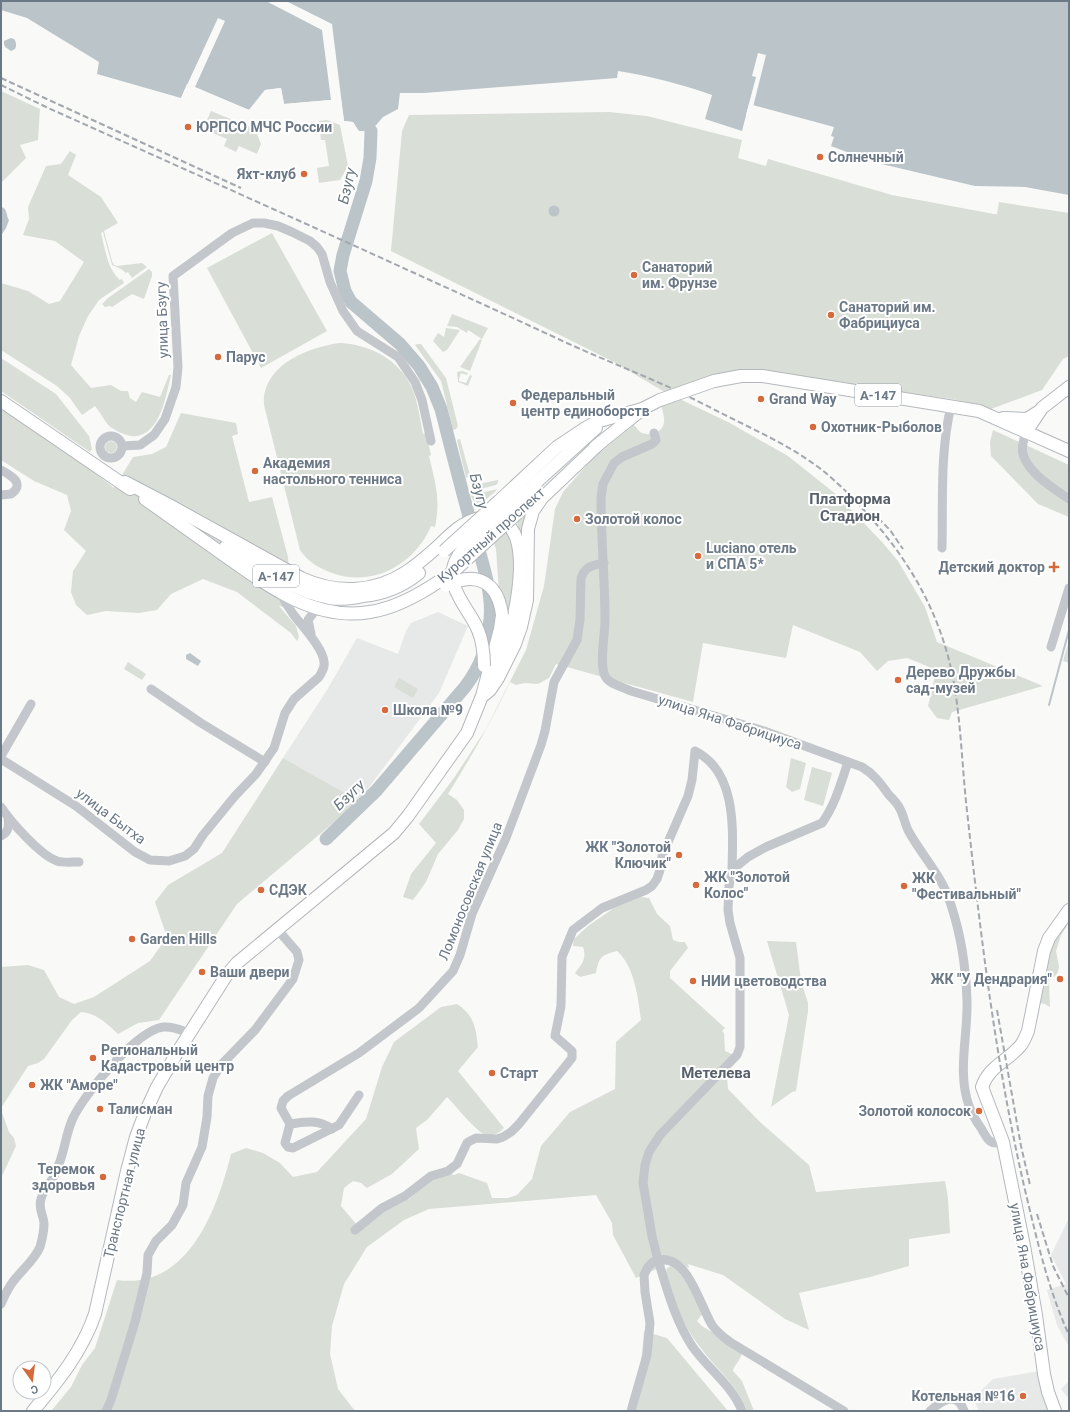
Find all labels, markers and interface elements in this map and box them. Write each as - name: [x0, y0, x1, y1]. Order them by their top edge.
- place label: ЮРПСО МЧС России: [196, 119, 332, 135]
- marker: ЮРПСО МЧС России: [183, 122, 193, 132]
- place label: Солнечный: [828, 149, 904, 165]
- marker: Солнечный: [815, 152, 825, 162]
- water label: Бзугу: [334, 165, 360, 206]
- place label: Яхт-клуб: [236, 166, 296, 182]
- marker: Яхт-клуб: [299, 169, 309, 179]
- place label: Санаторий им. Фрунзе: [642, 259, 717, 291]
- marker: Санаторий им. Фрунзе: [629, 270, 639, 280]
- street label: улица Бзугу: [153, 281, 171, 359]
- place label: Санаторий им. Фабрициуса: [839, 299, 936, 331]
- marker: Санаторий им. Фабрициуса: [826, 310, 836, 320]
- place label: Парус: [226, 349, 265, 365]
- marker: Парус: [213, 352, 223, 362]
- road number: А-147: [855, 384, 901, 406]
- place label: Федеральный центр единоборств: [521, 387, 650, 419]
- place label: Grand Way: [769, 391, 838, 407]
- marker: Grand Way: [756, 394, 766, 404]
- marker: Федеральный центр единоборств: [508, 398, 518, 408]
- place label: Охотник-Рыболов: [821, 419, 942, 435]
- marker: Охотник-Рыболов: [808, 422, 818, 432]
- place label: Академия настольного тенниса: [263, 455, 402, 487]
- marker: Академия настольного тенниса: [250, 466, 260, 476]
- water label: Бзугу: [466, 471, 493, 512]
- street label: Курортный проспект: [434, 484, 548, 586]
- district label: Платформа Стадион: [809, 490, 891, 525]
- place label: Золотой колос: [585, 511, 682, 527]
- marker: Золотой колос: [572, 514, 582, 524]
- place label: Luciano отель и СПА 5*: [706, 540, 797, 572]
- marker: Luciano отель и СПА 5*: [693, 551, 703, 561]
- place label: Детский доктор: [939, 559, 1045, 575]
- marker: Детский доктор: [1048, 561, 1060, 573]
- road number: А-147: [253, 565, 299, 587]
- place label: Дерево Дружбы сад-музей: [906, 664, 1016, 696]
- marker: Дерево Дружбы сад-музей: [893, 675, 903, 685]
- street label: улица Яна Фабрициуса: [656, 691, 804, 753]
- place label: Школа №9: [393, 702, 463, 718]
- marker: Школа №9: [380, 705, 390, 715]
- water label: Бзугу: [330, 775, 369, 814]
- street label: улица Бытха: [73, 785, 149, 847]
- street label: Ломоносовская улица: [435, 820, 505, 962]
- place label: ЖК "Золотой Ключик": [585, 839, 672, 871]
- marker: ЖК "Золотой Ключик": [674, 850, 684, 860]
- place label: ЖК "Золотой Колос": [704, 869, 790, 901]
- place label: ЖК "Фестивальный": [912, 870, 1021, 902]
- marker: ЖК "Золотой Колос": [691, 880, 701, 890]
- marker: ЖК "Фестивальный": [899, 881, 909, 891]
- place label: СДЭК: [269, 882, 308, 898]
- marker: СДЭК: [256, 885, 266, 895]
- place label: Garden Hills: [140, 931, 217, 947]
- marker: Garden Hills: [127, 934, 137, 944]
- place label: Ваши двери: [210, 964, 290, 980]
- marker: Ваши двери: [197, 967, 207, 977]
- place label: ЖК "У Дендрария": [931, 971, 1053, 987]
- place label: НИИ цветоводства: [701, 973, 827, 989]
- marker: ЖК "У Дендрария": [1055, 974, 1065, 984]
- marker: НИИ цветоводства: [688, 976, 698, 986]
- place label: Региональный Кадастровый центр: [101, 1042, 234, 1074]
- marker: Региональный Кадастровый центр: [88, 1053, 98, 1063]
- district label: Метелева: [681, 1064, 751, 1082]
- place label: Старт: [500, 1065, 538, 1081]
- marker: Старт: [487, 1068, 497, 1078]
- place label: ЖК "Аморе": [40, 1077, 118, 1093]
- marker: ЖК "Аморе": [27, 1080, 37, 1090]
- place label: Талисман: [108, 1101, 172, 1117]
- place label: Золотой колосок: [858, 1103, 971, 1119]
- marker: Талисман: [95, 1104, 105, 1114]
- marker: Золотой колосок: [974, 1106, 984, 1116]
- street label: Транспортная улица: [100, 1126, 148, 1260]
- place label: Теремок здоровья: [32, 1161, 95, 1193]
- marker: Теремок здоровья: [98, 1172, 108, 1182]
- street label: улица Яна Фабрициуса: [1007, 1202, 1049, 1352]
- north arrow: [12, 1360, 52, 1400]
- text: С: [29, 1382, 39, 1396]
- place label: Котельная №16: [911, 1388, 1015, 1404]
- marker: Котельная №16: [1018, 1391, 1028, 1401]

